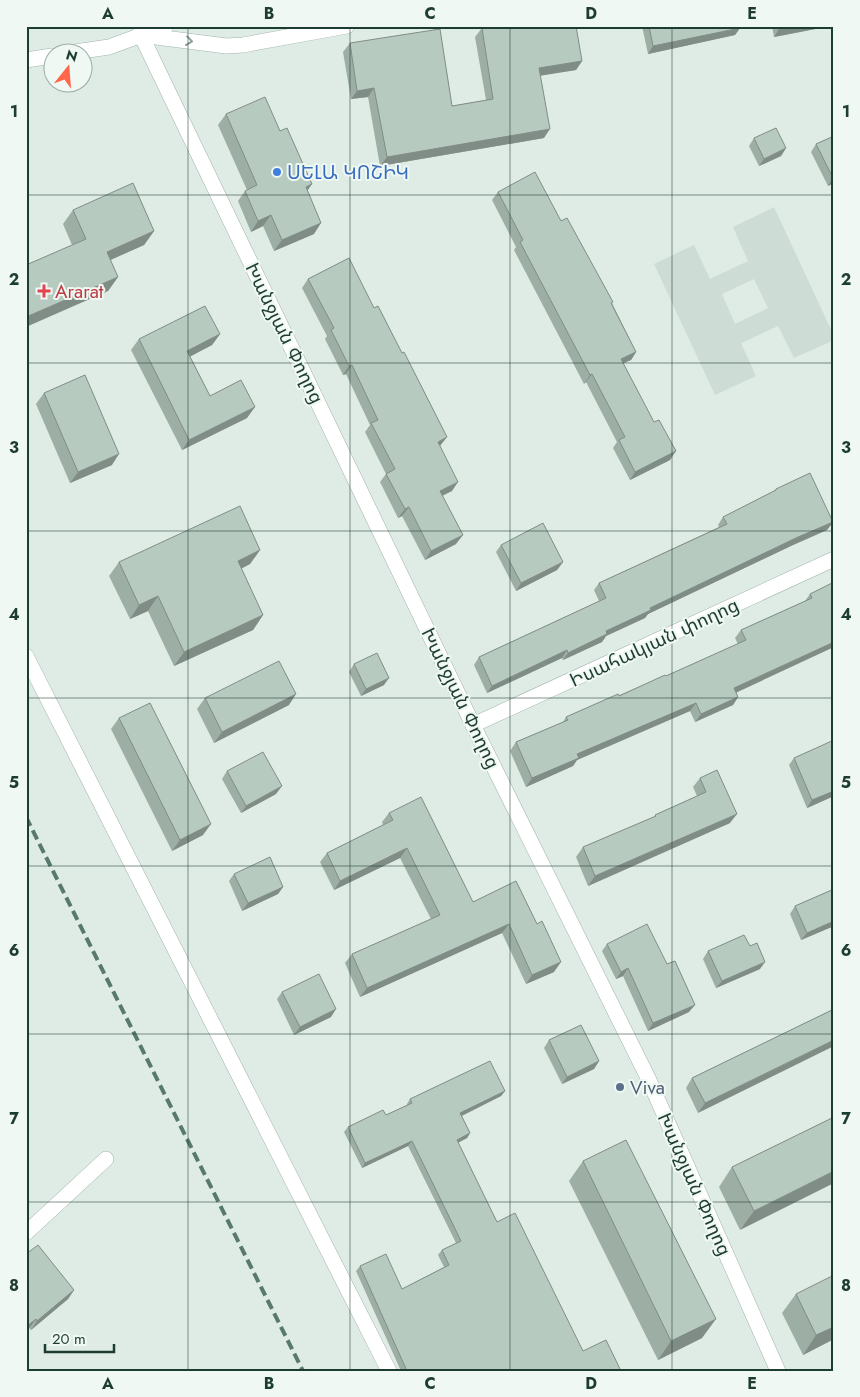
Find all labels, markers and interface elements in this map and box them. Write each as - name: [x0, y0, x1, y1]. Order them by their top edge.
- text: A: [101, 2, 114, 25]
- text: B: [264, 2, 274, 25]
- text: C: [424, 2, 436, 25]
- text: D: [585, 2, 597, 25]
- text: E: [747, 2, 757, 25]
- one-way arrow: [186, 35, 194, 46]
- north arrow: [42, 42, 92, 92]
- text: N: [64, 44, 80, 67]
- text: 1: [10, 100, 18, 123]
- text: 1: [842, 100, 850, 123]
- place label: ՍԵԼԱ ԿՈՇԻԿ: [287, 159, 409, 186]
- marker: ՍԵԼԱ ԿՈՇԻԿ: [271, 166, 283, 178]
- street label: Խանջյան Փողոց: [239, 258, 330, 408]
- text: 2: [9, 268, 19, 291]
- text: 2: [841, 268, 851, 291]
- place label: Ararat: [55, 278, 104, 305]
- marker: Ararat: [37, 284, 51, 298]
- text: 3: [9, 436, 19, 459]
- text: 3: [841, 436, 851, 459]
- street label: Իսահակյան փողոց: [565, 591, 743, 694]
- text: 4: [8, 603, 20, 626]
- text: 4: [840, 603, 852, 626]
- street label: Խանջյան Փողոց: [415, 623, 506, 773]
- text: 5: [9, 771, 19, 794]
- text: 5: [841, 771, 851, 794]
- text: 6: [9, 939, 19, 962]
- text: 6: [841, 939, 851, 962]
- place label: Viva: [630, 1074, 665, 1101]
- marker: Viva: [614, 1081, 626, 1093]
- text: 7: [9, 1107, 19, 1130]
- text: 7: [841, 1107, 851, 1130]
- street label: Խանջյան Փողոց: [651, 1108, 738, 1260]
- text: 8: [9, 1274, 19, 1297]
- text: 8: [841, 1274, 851, 1297]
- scale bar: [45, 1322, 114, 1354]
- text: 20 m: [52, 1328, 86, 1350]
- text: A: [101, 1372, 114, 1395]
- text: B: [264, 1372, 274, 1395]
- text: C: [424, 1372, 436, 1395]
- text: D: [585, 1372, 597, 1395]
- text: E: [747, 1372, 757, 1395]

